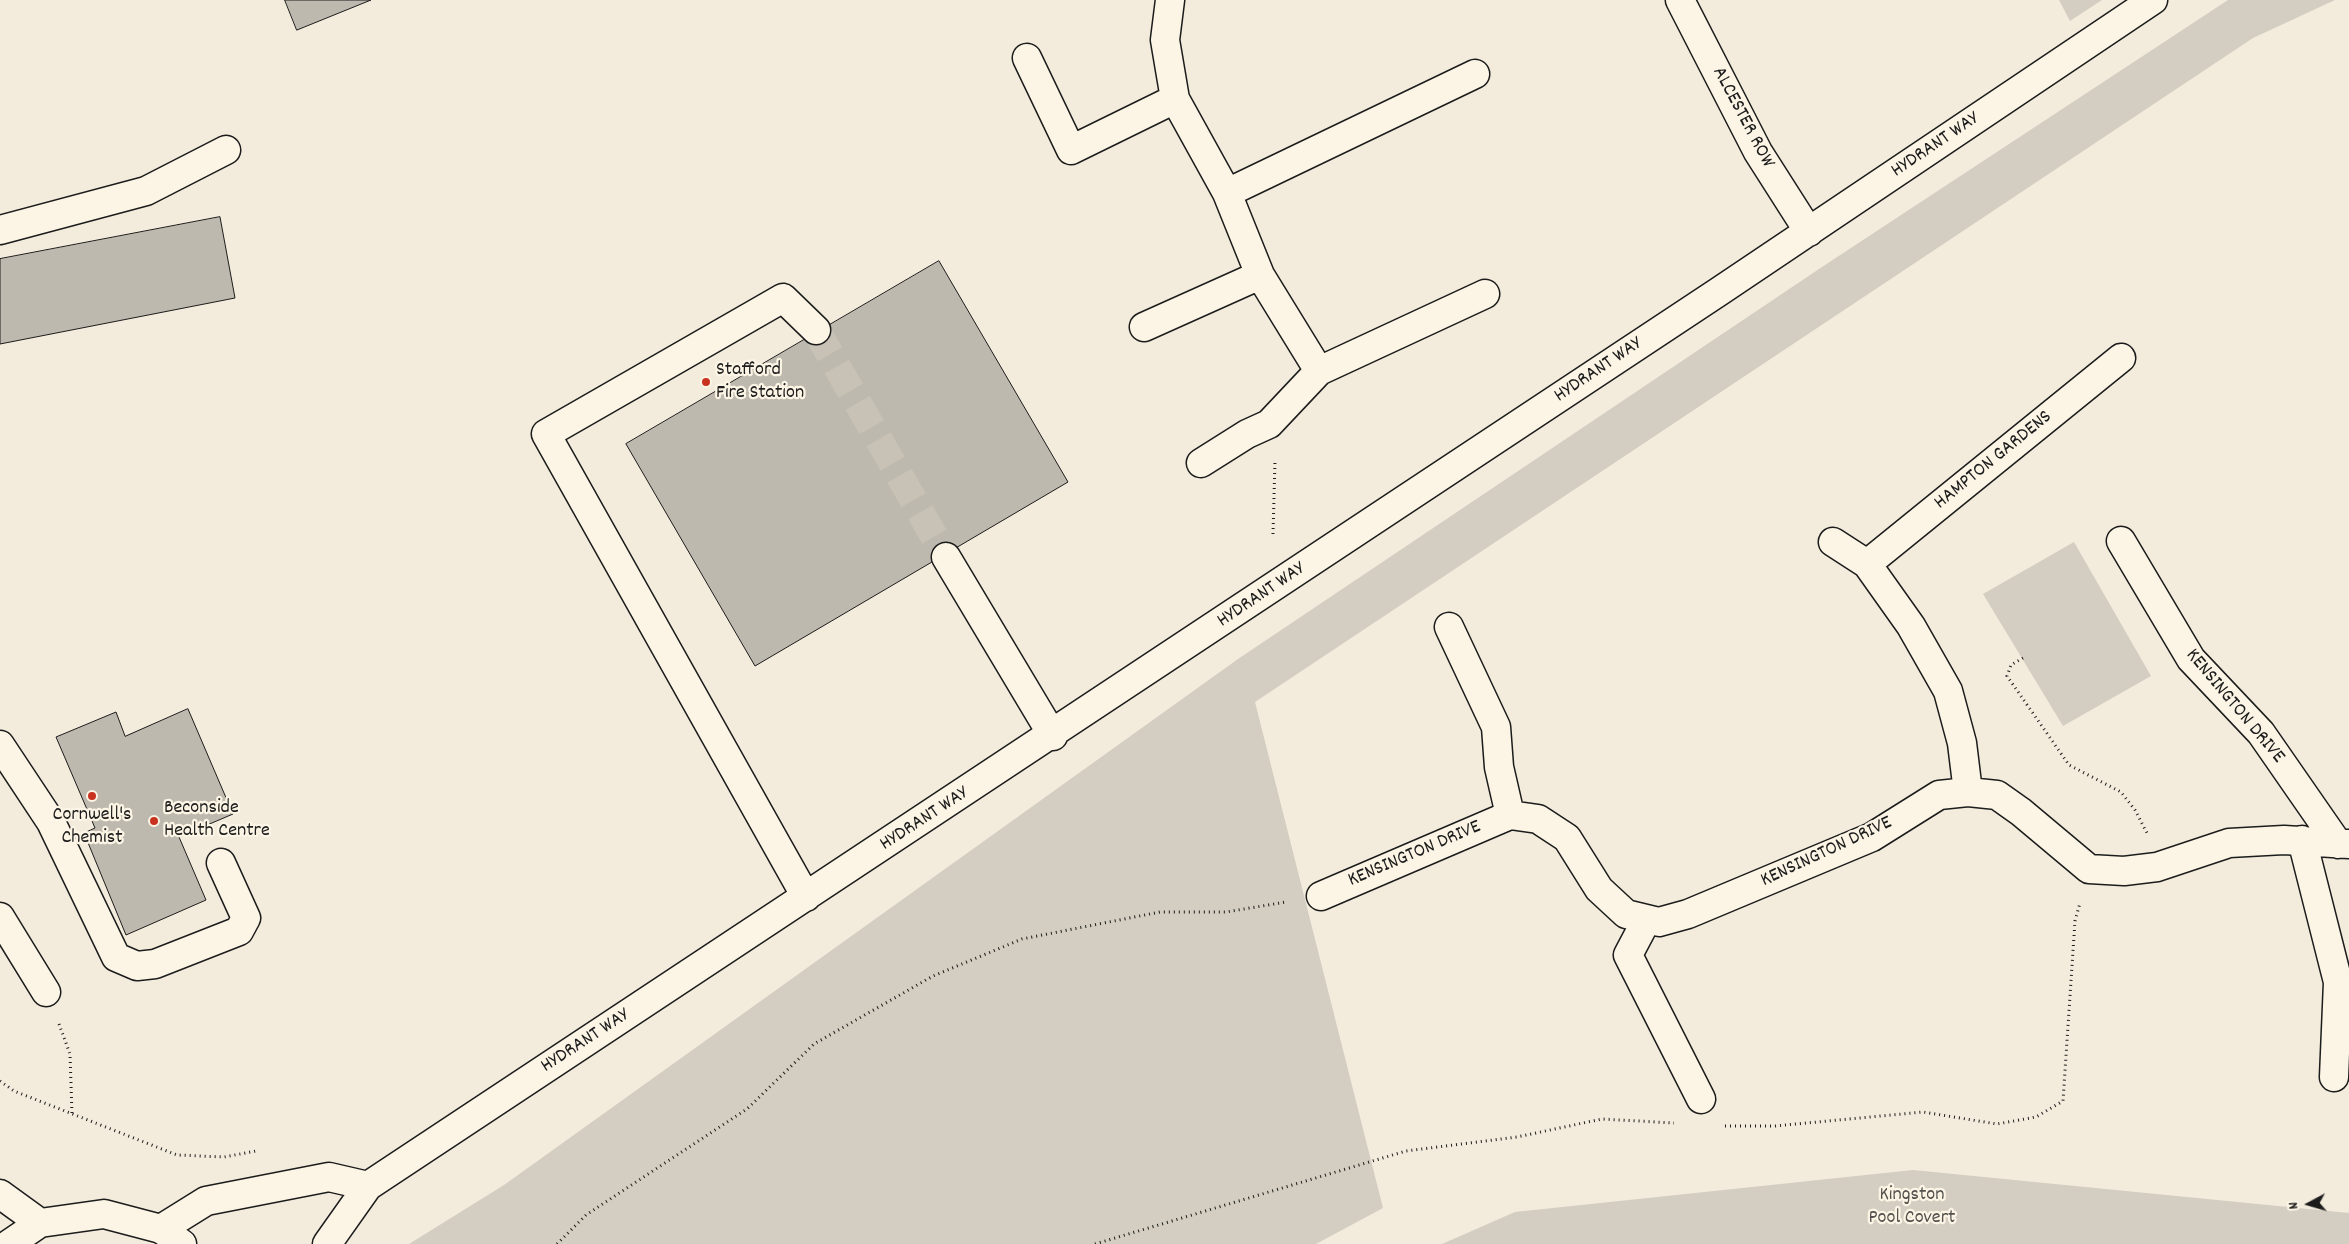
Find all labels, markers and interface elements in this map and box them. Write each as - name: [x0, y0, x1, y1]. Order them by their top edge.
- street label: ALCESTER ROW: [1705, 63, 1779, 173]
- street label: HYDRANT WAY: [1888, 108, 1984, 184]
- street label: HYDRANT WAY: [1551, 333, 1647, 409]
- place label: Stafford Fire Station: [716, 359, 804, 406]
- marker: Stafford Fire Station: [700, 376, 712, 388]
- street label: HAMPTON GARDENS: [1930, 406, 2058, 516]
- street label: HYDRANT WAY: [1214, 558, 1310, 634]
- street label: KENSINGTON DRIVE: [2179, 645, 2289, 769]
- street label: HYDRANT WAY: [876, 783, 974, 857]
- marker: Cornwell's Chemist: [86, 790, 98, 802]
- place label: Beconside Health Centre: [164, 797, 270, 844]
- place label: Cornwell's Chemist: [53, 804, 131, 851]
- street label: KENSINGTON DRIVE: [1758, 812, 1896, 894]
- marker: Beconside Health Centre: [148, 815, 160, 827]
- street label: KENSINGTON DRIVE: [1345, 816, 1485, 894]
- street label: HYDRANT WAY: [537, 1005, 635, 1079]
- north arrow: [2284, 1179, 2334, 1229]
- park label: Kingston Pool Covert: [1869, 1184, 1955, 1231]
- text: N: [2284, 1201, 2304, 1210]

